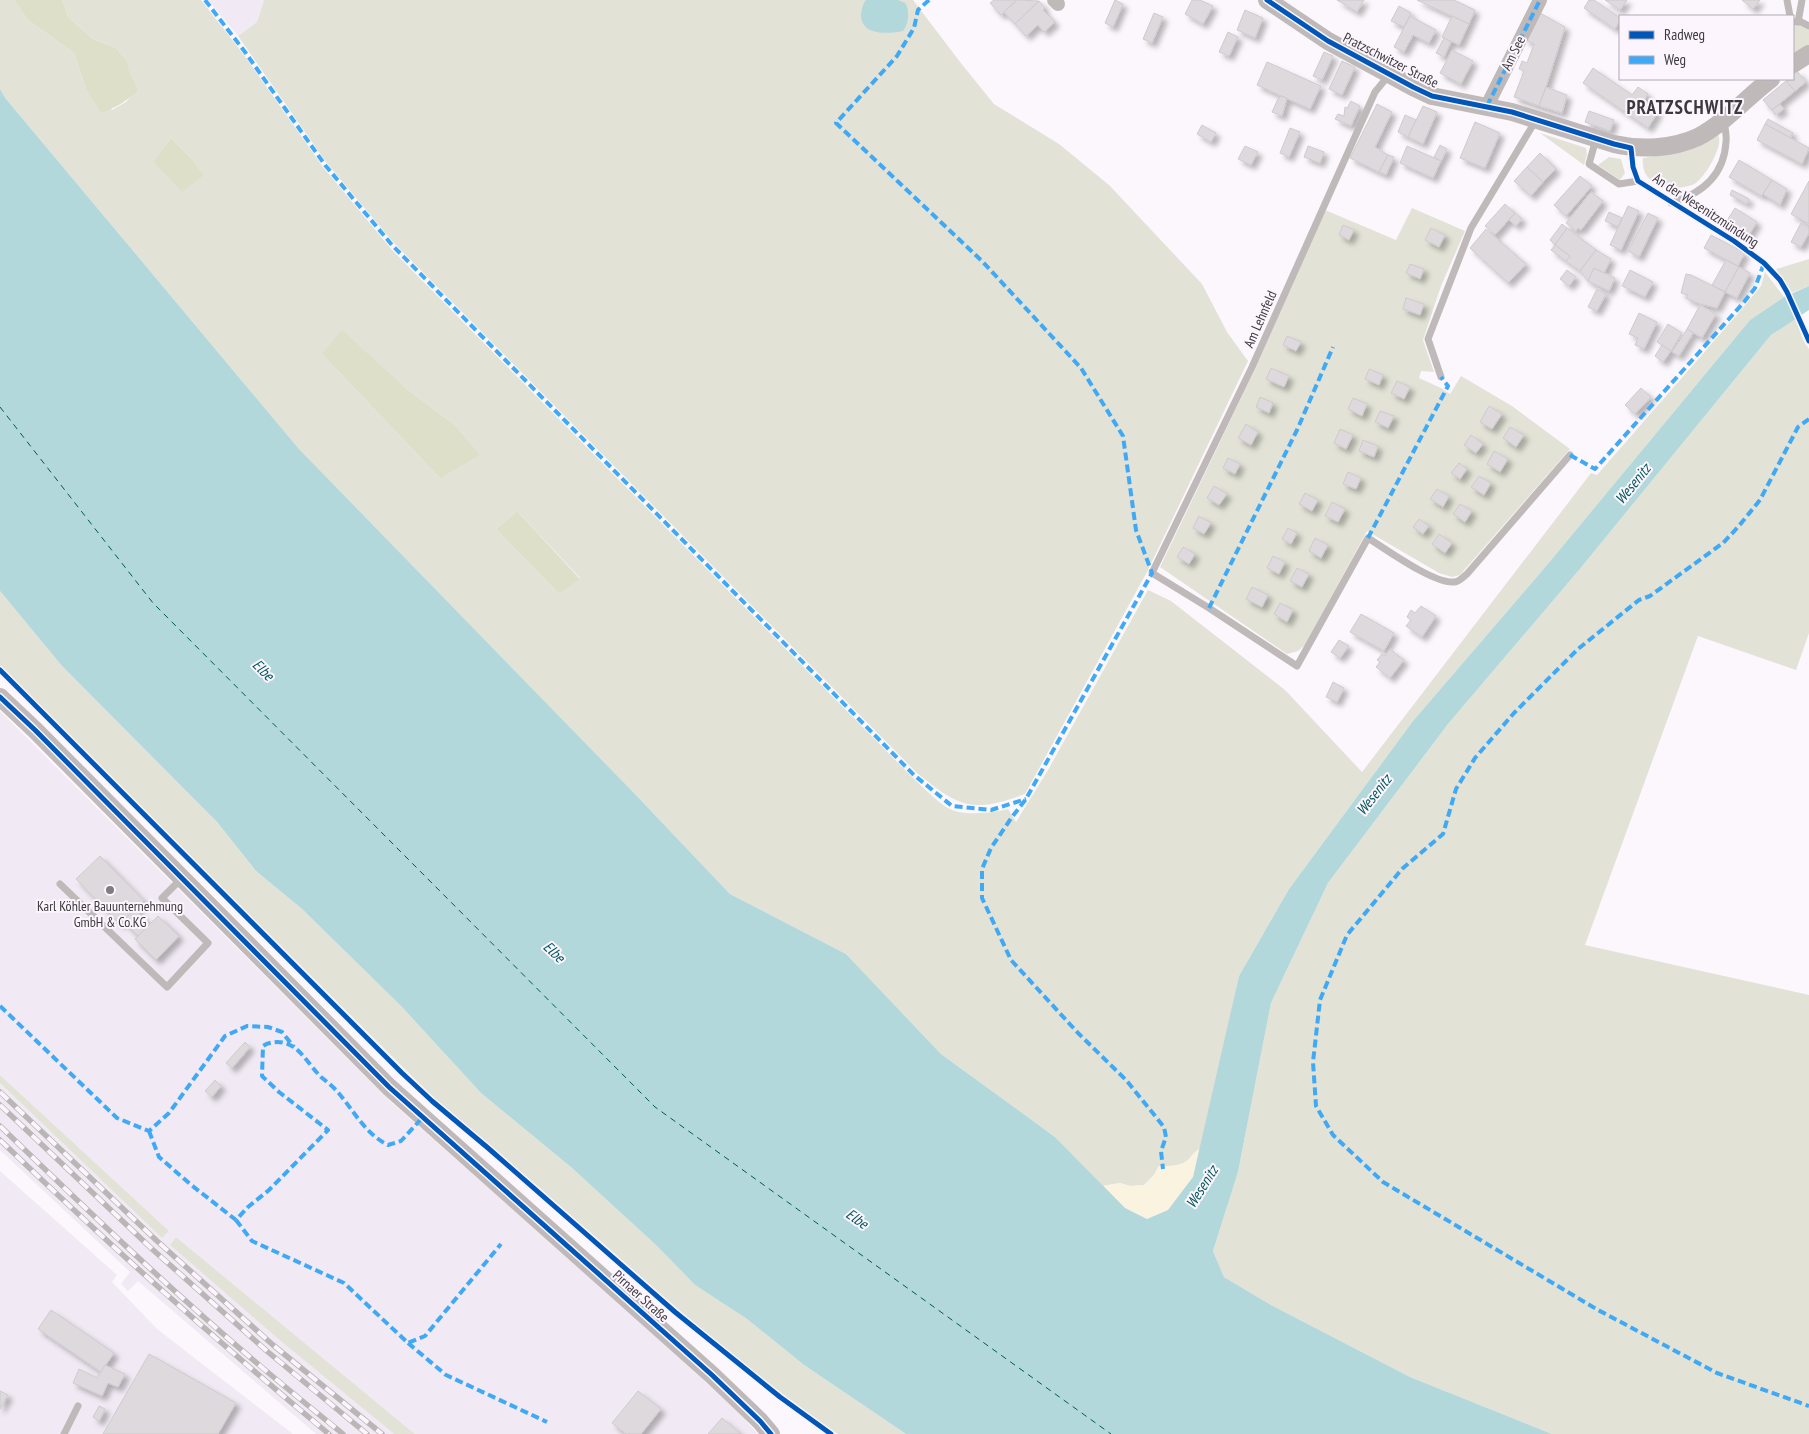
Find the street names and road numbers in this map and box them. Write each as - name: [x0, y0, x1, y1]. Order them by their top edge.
- street label: Pratzschwitzer Straße: [1340, 28, 1442, 92]
- street label: Am See: [1497, 33, 1529, 73]
- street label: An der Wesenitzmündung: [1649, 169, 1763, 251]
- street label: Am Lehnfeld: [1239, 288, 1281, 350]
- street label: Pirnaer Straße: [609, 1266, 673, 1326]

